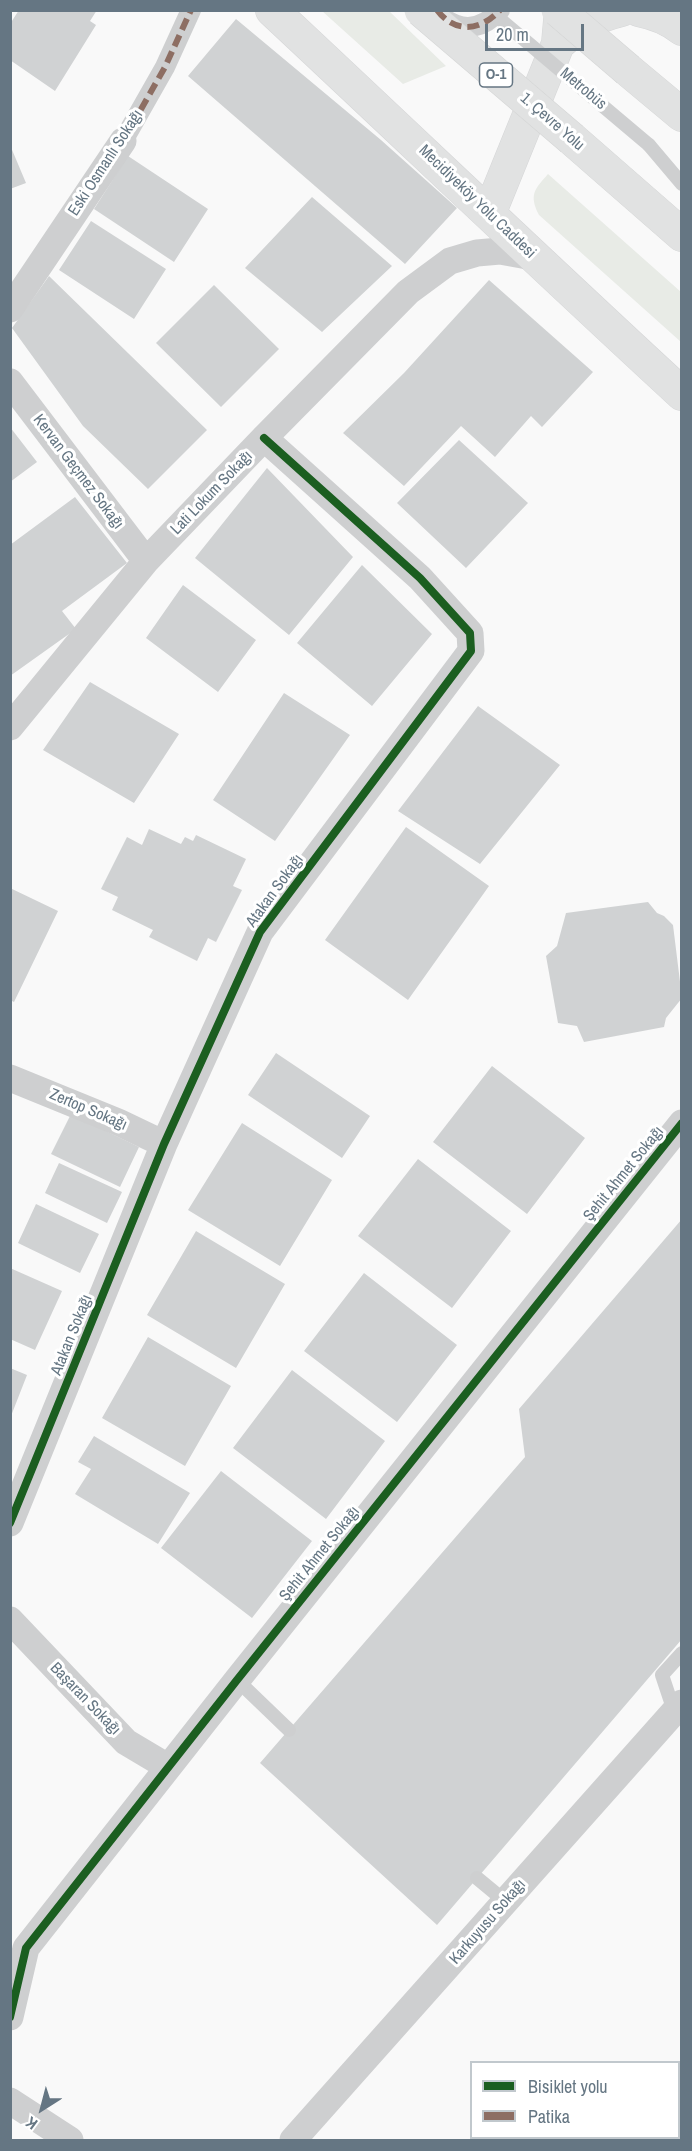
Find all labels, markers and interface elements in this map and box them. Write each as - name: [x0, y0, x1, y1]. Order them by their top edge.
- scale bar: [488, 12, 587, 50]
- text: 20 m: [496, 22, 529, 47]
- road number: O-1: [480, 63, 512, 87]
- street label: Metrobüs: [556, 64, 610, 114]
- street label: 1. Çevre Yolu: [516, 89, 588, 155]
- street label: Eski Osmanlı Sokağı: [65, 106, 147, 220]
- street label: Mecidiyeköy Yolu Caddesi: [415, 141, 539, 263]
- street label: Kervan Geçmez Sokağı: [29, 411, 127, 533]
- street label: Lati Lokum Sokağı: [167, 447, 257, 539]
- street label: Atakan Sokağı: [242, 851, 308, 931]
- street label: Zertop Sokağı: [46, 1085, 130, 1135]
- street label: Şehit Ahmet Sokağı: [580, 1123, 668, 1225]
- street label: Atakan Sokağı: [47, 1292, 97, 1378]
- street label: Şehit Ahmet Sokağı: [276, 1503, 364, 1605]
- street label: Başaran Sokağı: [46, 1659, 124, 1739]
- street label: Karkuyusu Sokağı: [446, 1876, 530, 1968]
- legend: [470, 2061, 680, 2139]
- text: Bisiklet yolu: [528, 2074, 608, 2099]
- north arrow: [12, 2079, 72, 2139]
- text: Patika: [528, 2104, 570, 2129]
- text: K: [21, 2112, 42, 2135]

